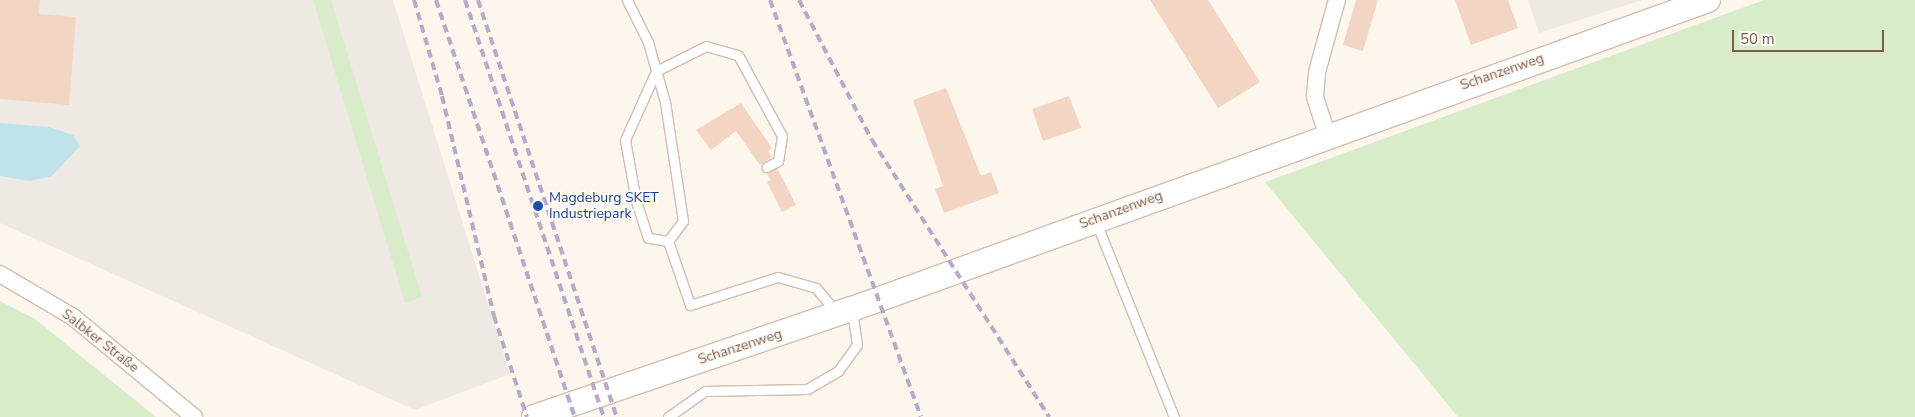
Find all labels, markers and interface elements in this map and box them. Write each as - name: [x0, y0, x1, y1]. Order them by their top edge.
- scale bar: [1735, 20, 1888, 52]
- text: 50 m: [1740, 29, 1775, 49]
- street label: Schanzenweg: [1458, 50, 1546, 94]
- street label: Schanzenweg: [1077, 187, 1165, 233]
- place label: Magdeburg SKET Industriepark: [549, 190, 659, 222]
- marker: Magdeburg SKET Industriepark: [531, 199, 545, 213]
- street label: Salbker Straße: [58, 306, 142, 376]
- street label: Schanzenweg: [696, 326, 784, 368]

